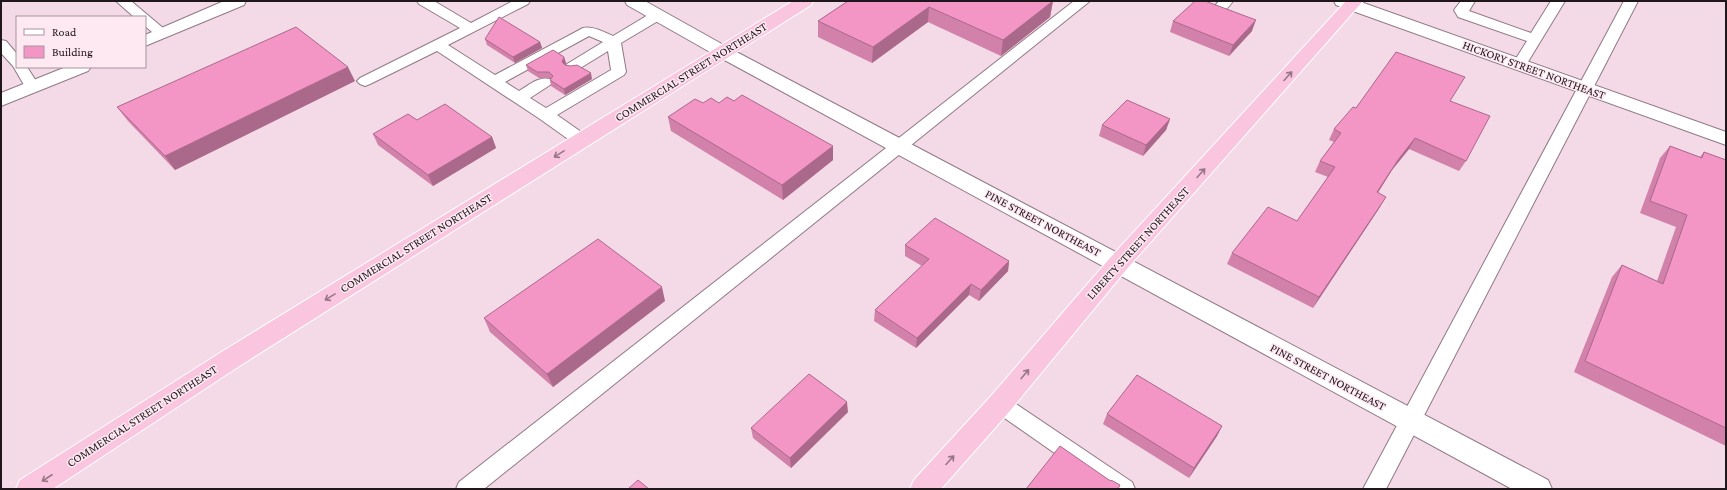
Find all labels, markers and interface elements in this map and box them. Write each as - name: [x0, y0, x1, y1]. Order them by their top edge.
- legend: [16, 16, 146, 68]
- street label: COMMERCIAL STREET NORTHEAST: [612, 19, 770, 125]
- text: Road: [52, 25, 77, 39]
- street label: HICKORY STREET NORTHEAST: [1461, 38, 1608, 103]
- text: Building: [52, 45, 93, 59]
- one-way arrow: [1283, 71, 1292, 81]
- one-way arrow: [554, 150, 565, 158]
- one-way arrow: [1196, 167, 1205, 178]
- street label: LIBERTY STREET NORTHEAST: [1084, 183, 1193, 302]
- street label: PINE STREET NORTHEAST: [983, 187, 1104, 260]
- street label: COMMERCIAL STREET NORTHEAST: [337, 190, 495, 296]
- one-way arrow: [325, 293, 336, 301]
- street label: PINE STREET NORTHEAST: [1268, 341, 1389, 414]
- street label: COMMERCIAL STREET NORTHEAST: [64, 362, 220, 470]
- one-way arrow: [1020, 369, 1029, 379]
- one-way arrow: [945, 455, 954, 465]
- one-way arrow: [41, 474, 52, 482]

